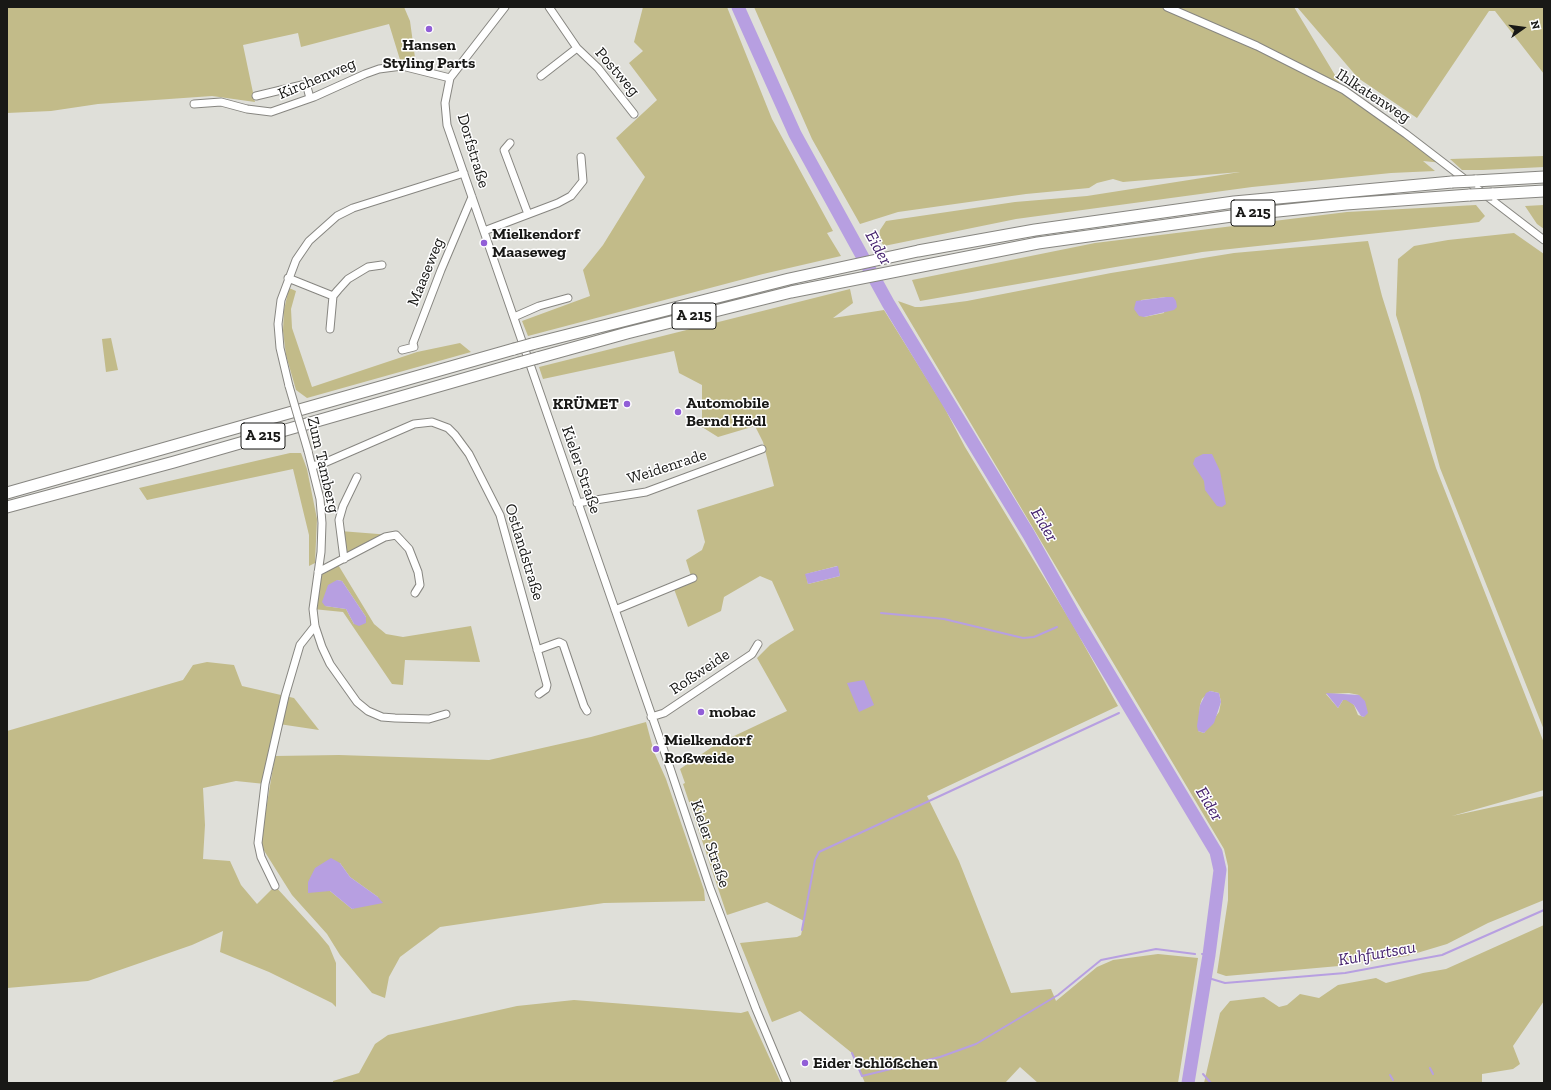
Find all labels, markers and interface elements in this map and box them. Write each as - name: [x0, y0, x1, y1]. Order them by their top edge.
- north arrow: [1503, 8, 1543, 48]
- text: N: [1528, 19, 1542, 31]
- marker: Hansen Styling Parts: [424, 24, 434, 34]
- place label: Hansen Styling Parts: [383, 35, 475, 73]
- street label: Postweg: [591, 44, 643, 100]
- street label: Kirchenweg: [275, 54, 359, 104]
- street label: Ihlkatenweg: [1332, 65, 1414, 127]
- street label: Dorfstraße: [453, 112, 493, 190]
- road number: A 215: [1231, 200, 1275, 226]
- place label: Mielkendorf Maaseweg: [492, 224, 579, 262]
- water label: Eider: [860, 227, 896, 269]
- street label: Maaseweg: [404, 235, 448, 309]
- marker: Mielkendorf Maaseweg: [479, 238, 489, 248]
- road number: A 215: [672, 303, 716, 329]
- place label: Automobile Bernd Hödl: [686, 393, 769, 431]
- place label: KRÜMET: [552, 394, 619, 414]
- marker: KRÜMET: [622, 399, 632, 409]
- marker: Automobile Bernd Hödl: [673, 407, 683, 417]
- street label: Zum Tamberg: [303, 415, 343, 515]
- road number: A 215: [241, 423, 285, 449]
- street label: Kieler Straße: [557, 424, 605, 516]
- street label: Weidenrade: [625, 445, 709, 489]
- street label: Ostlandstraße: [500, 501, 548, 603]
- water label: Eider: [1026, 504, 1062, 546]
- street label: Roßweide: [666, 645, 734, 699]
- place label: mobac: [709, 702, 756, 722]
- marker: mobac: [696, 707, 706, 717]
- place label: Mielkendorf Roßweide: [664, 730, 751, 768]
- marker: Mielkendorf Roßweide: [651, 744, 661, 754]
- water label: Eider: [1191, 783, 1227, 825]
- street label: Kieler Straße: [686, 798, 734, 890]
- water label: Kuhfurtsau: [1337, 937, 1417, 971]
- place label: Eider Schlößchen: [813, 1053, 938, 1073]
- marker: Eider Schlößchen: [800, 1058, 810, 1068]

